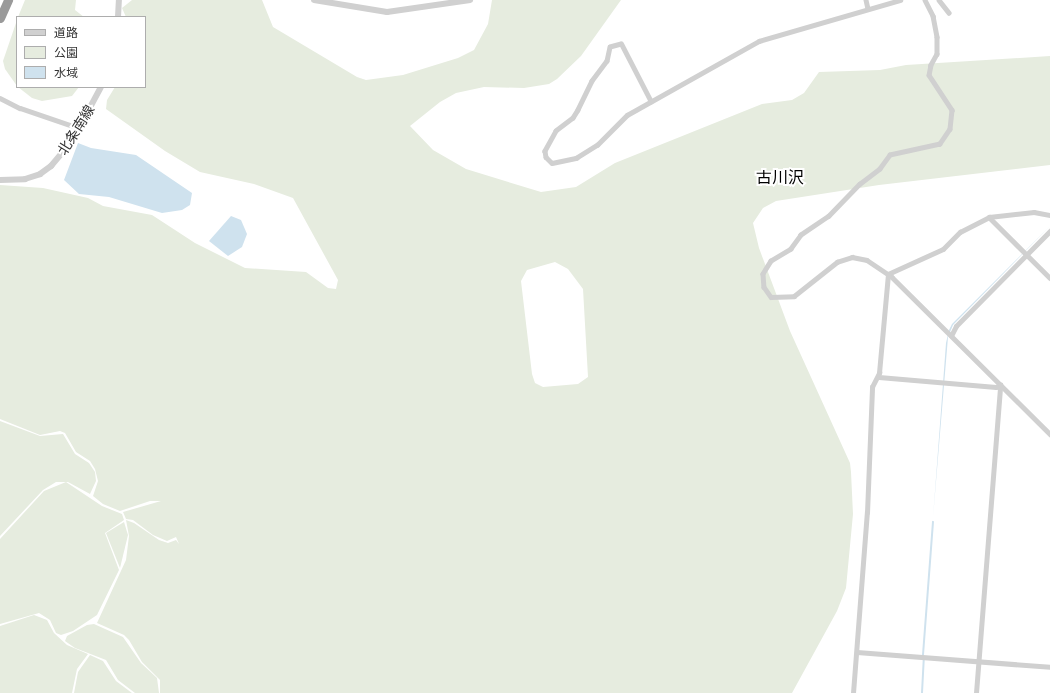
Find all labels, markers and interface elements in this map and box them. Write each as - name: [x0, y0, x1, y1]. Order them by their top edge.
- legend: [16, 16, 146, 88]
- text: 道路: [54, 24, 78, 41]
- text: 公園: [54, 44, 78, 61]
- text: 水域: [54, 64, 78, 81]
- street label: 北条南線: [54, 102, 98, 158]
- district label: 古川沢: [756, 167, 804, 187]

